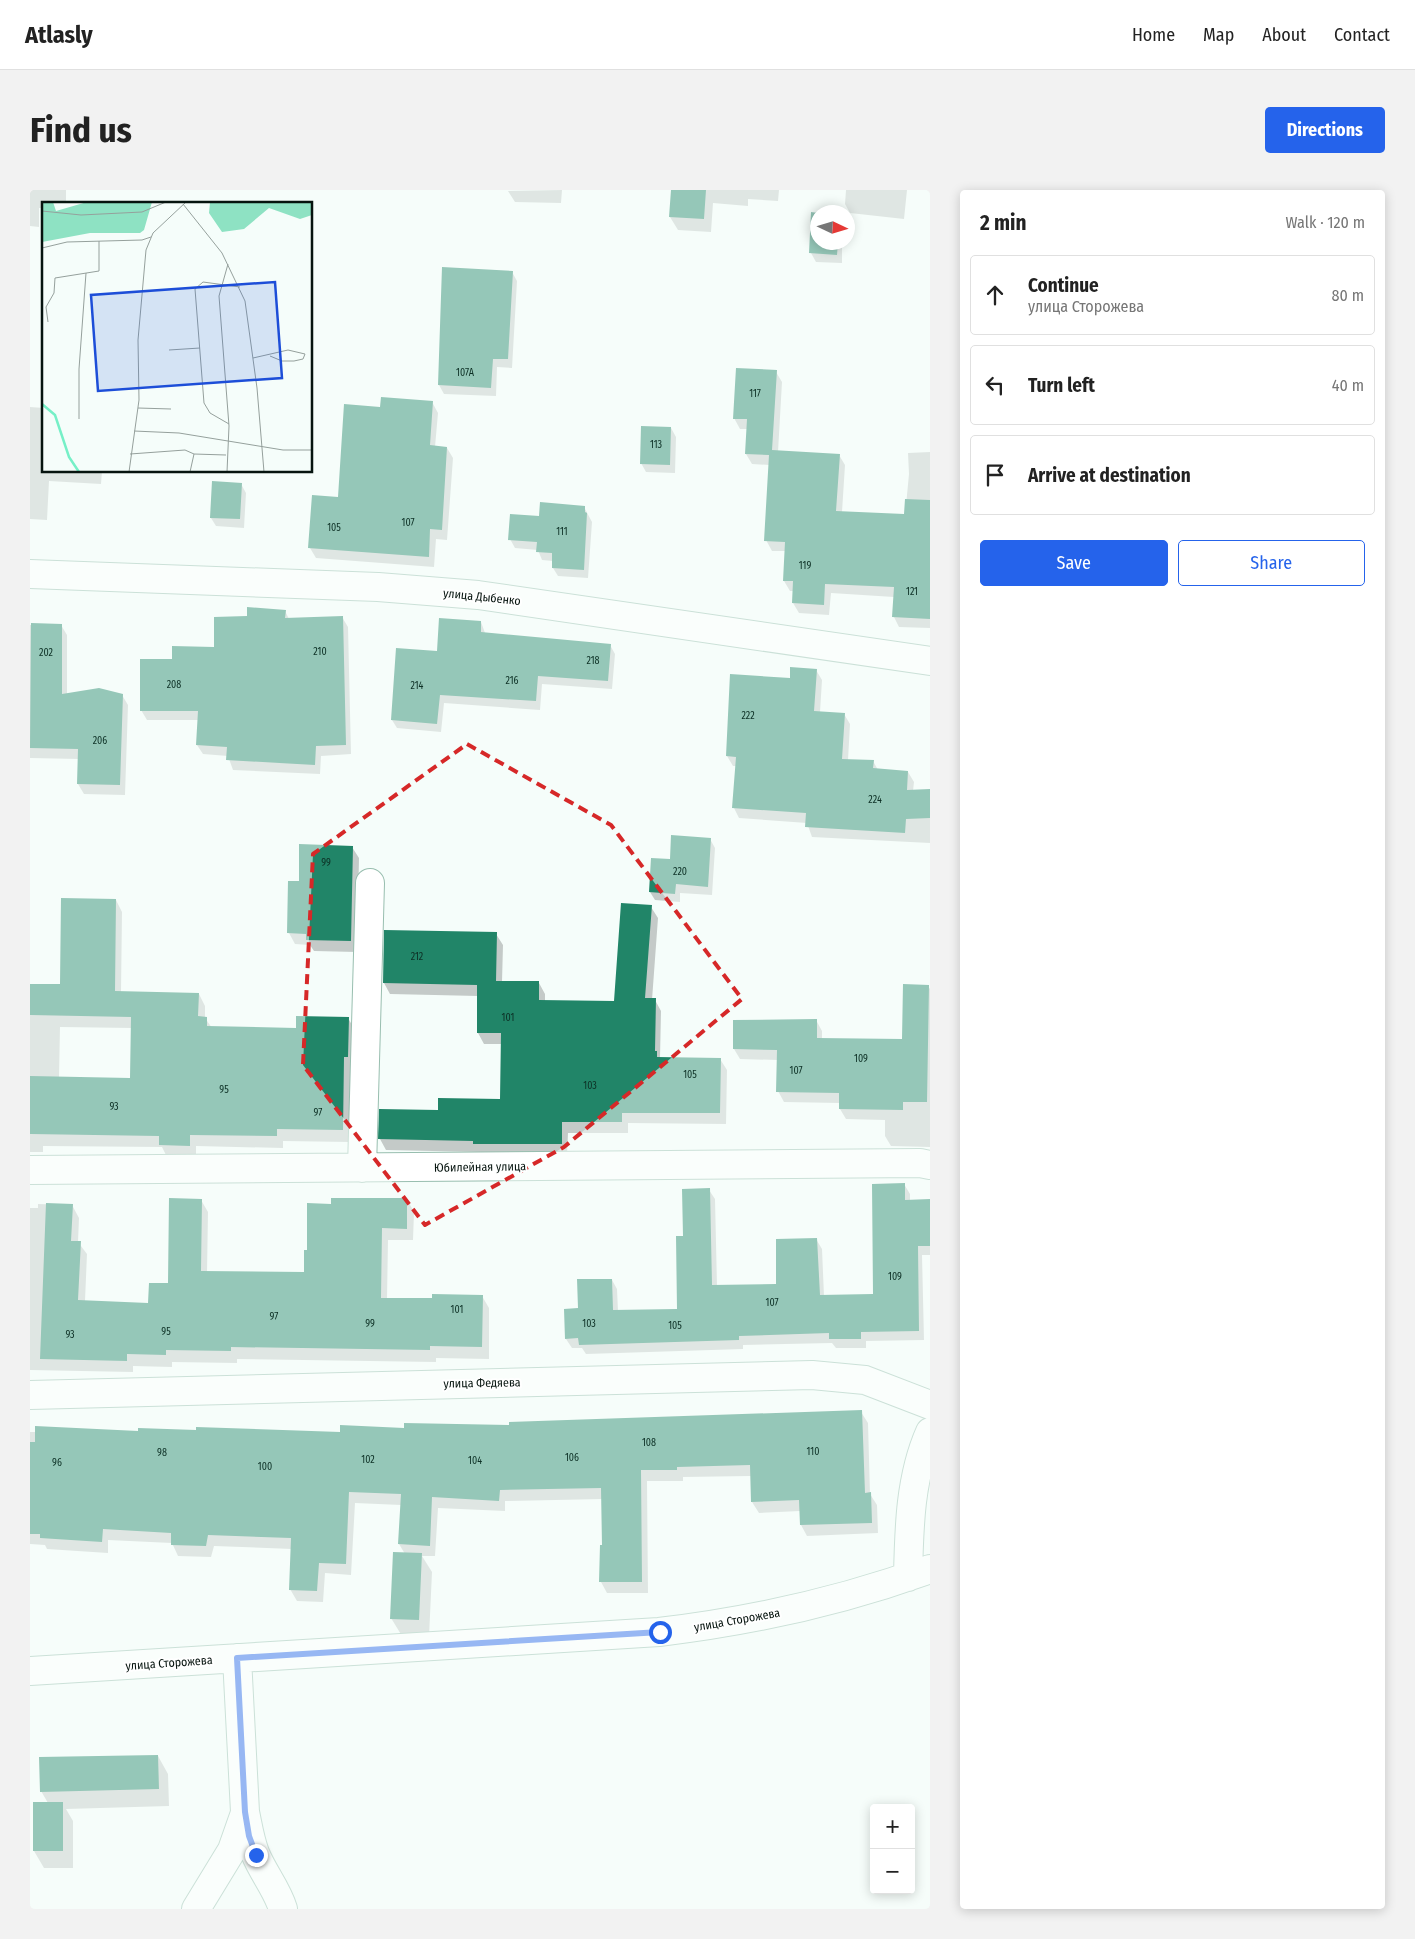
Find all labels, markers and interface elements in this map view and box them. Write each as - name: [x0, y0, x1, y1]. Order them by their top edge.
- text: Atlasly: [25, 21, 93, 49]
- text: Home: [1132, 24, 1175, 46]
- text: Map: [1203, 24, 1234, 46]
- text: About: [1262, 24, 1306, 46]
- text: Contact: [1334, 24, 1390, 46]
- button: Directions: [1265, 107, 1385, 153]
- text: Find us: [30, 109, 132, 151]
- inset map: [42, 202, 312, 472]
- north arrow: [810, 205, 855, 250]
- text: 2 min: [980, 210, 1027, 236]
- text: Walk · 120 m: [1286, 213, 1365, 232]
- text: Continue: [1028, 274, 1099, 297]
- icon: ahead: [981, 281, 1009, 309]
- text: 80 m: [1332, 286, 1364, 305]
- text: улица Сторожева: [1028, 297, 1144, 316]
- house number: 107А: [456, 367, 475, 379]
- icon: left: [981, 371, 1009, 399]
- text: Turn left: [1028, 374, 1095, 397]
- text: 40 m: [1332, 376, 1364, 395]
- house number: 117: [749, 388, 761, 400]
- house number: 113: [650, 439, 663, 451]
- icon: arrive: [981, 461, 1009, 489]
- text: Arrive at destination: [1028, 464, 1191, 487]
- house number: 107: [402, 517, 414, 529]
- house number: 105: [327, 522, 341, 534]
- house number: 111: [556, 526, 568, 538]
- button: Save: [980, 540, 1168, 586]
- button: Share: [1178, 540, 1365, 586]
- house number: 119: [799, 560, 811, 572]
- street label: улица Дыбенко: [443, 586, 521, 608]
- house number: 121: [906, 586, 918, 598]
- house number: 210: [313, 646, 327, 658]
- house number: 202: [39, 647, 54, 659]
- house number: 218: [586, 655, 600, 667]
- house number: 216: [505, 675, 519, 687]
- house number: 208: [167, 679, 181, 691]
- house number: 214: [411, 680, 424, 692]
- house number: 222: [741, 710, 755, 722]
- house number: 206: [93, 735, 107, 747]
- house number: 224: [868, 794, 882, 806]
- house number: 99: [321, 857, 331, 869]
- house number: 220: [673, 866, 687, 878]
- house number: 212: [411, 951, 424, 963]
- house number: 101: [502, 1012, 514, 1024]
- house number: 109: [854, 1053, 868, 1065]
- house number: 107: [790, 1065, 802, 1077]
- house number: 105: [683, 1069, 697, 1081]
- house number: 103: [583, 1080, 597, 1092]
- house number: 95: [219, 1084, 229, 1096]
- house number: 93: [109, 1101, 119, 1113]
- house number: 97: [314, 1107, 322, 1119]
- street label: Юбилейная улица: [434, 1159, 526, 1175]
- house number: 109: [888, 1271, 902, 1283]
- house number: 107: [766, 1297, 778, 1309]
- house number: 101: [451, 1304, 463, 1316]
- house number: 97: [270, 1311, 278, 1323]
- house number: 99: [365, 1318, 375, 1330]
- house number: 103: [582, 1318, 596, 1330]
- house number: 105: [668, 1320, 682, 1332]
- house number: 95: [161, 1326, 171, 1338]
- house number: 93: [65, 1329, 75, 1341]
- street label: улица Федяева: [443, 1375, 521, 1391]
- house number: 108: [642, 1437, 656, 1449]
- house number: 110: [807, 1446, 819, 1458]
- house number: 98: [157, 1447, 167, 1459]
- house number: 106: [565, 1452, 579, 1464]
- house number: 102: [361, 1454, 375, 1466]
- house number: 104: [468, 1455, 482, 1467]
- house number: 96: [52, 1457, 62, 1469]
- house number: 100: [258, 1461, 272, 1473]
- street label: улица Сторожева: [693, 1606, 781, 1634]
- route start: [649, 1621, 672, 1644]
- street label: улица Сторожева: [125, 1653, 213, 1673]
- map controls: [870, 1804, 915, 1894]
- button: +: [870, 1804, 915, 1849]
- route end: [245, 1844, 268, 1867]
- button: −: [870, 1849, 915, 1894]

